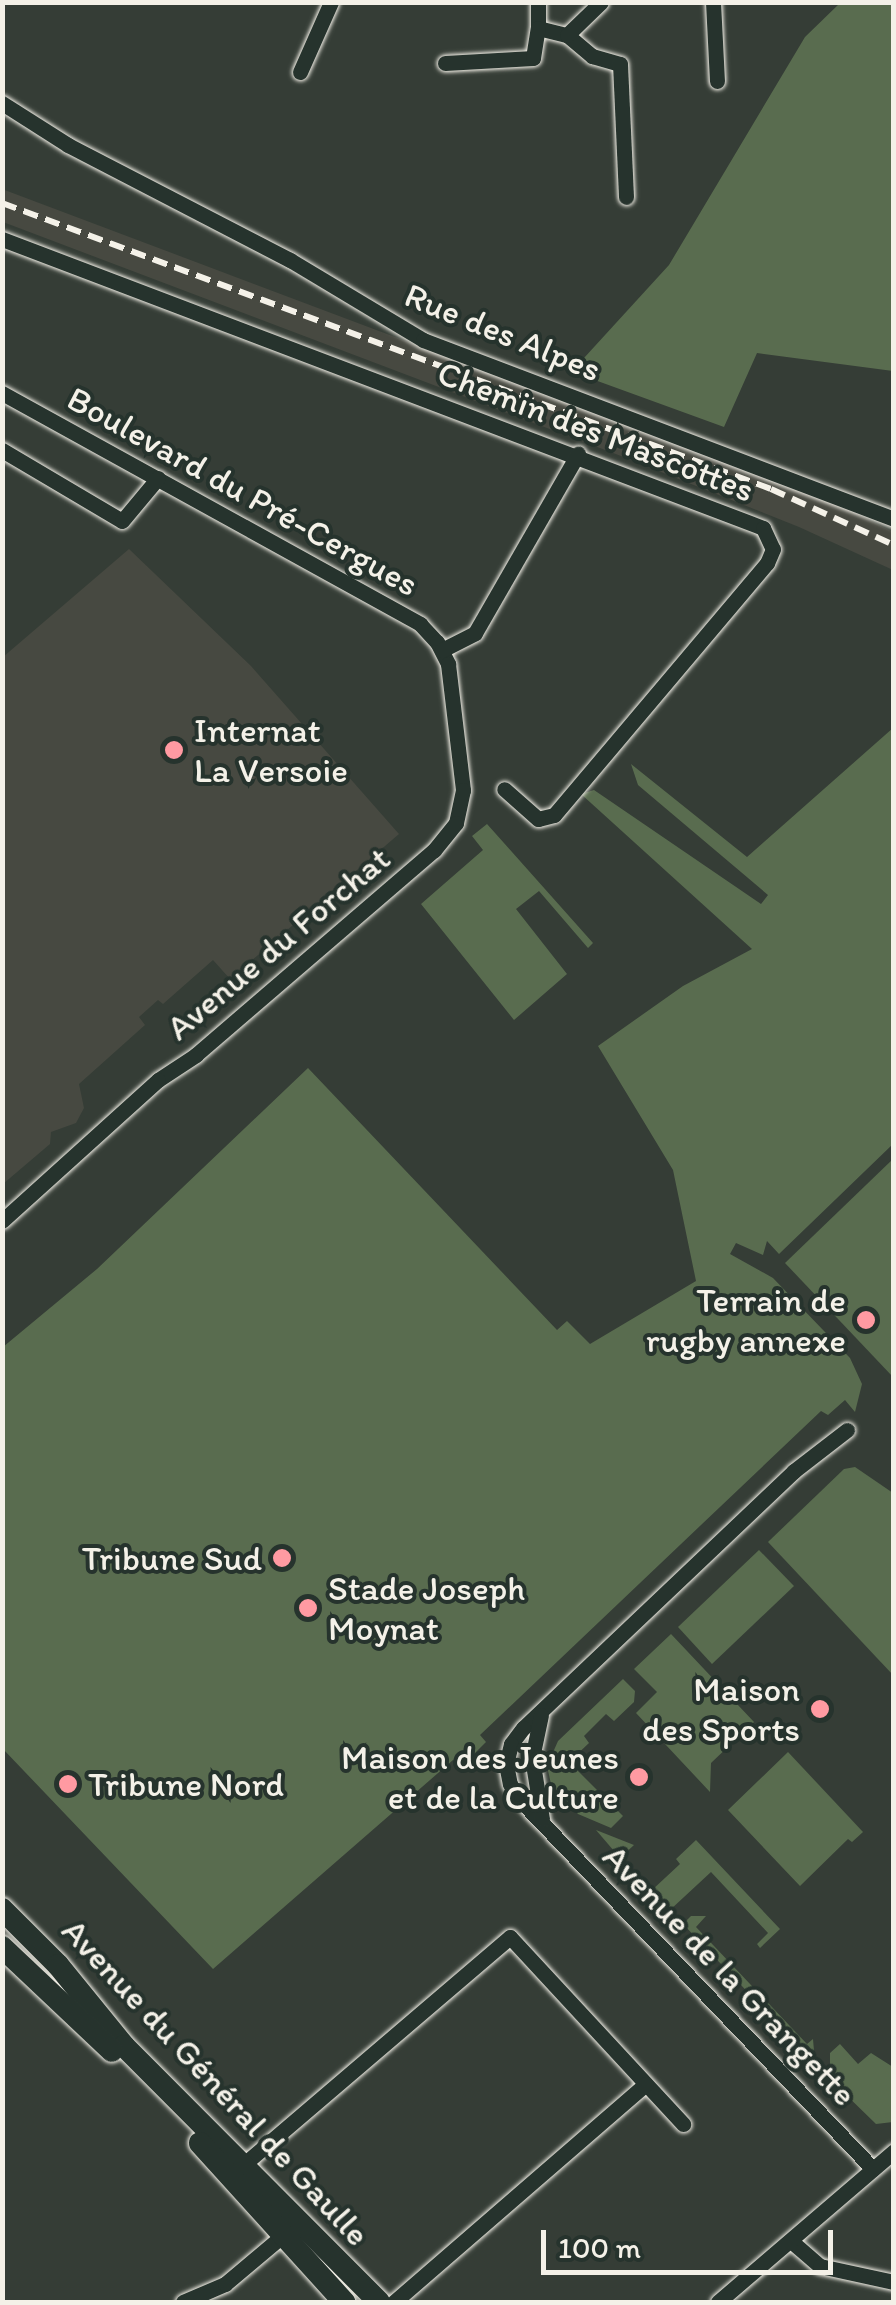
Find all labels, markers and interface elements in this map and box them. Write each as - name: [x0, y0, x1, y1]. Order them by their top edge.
- street label: Rue des Alpes: [399, 274, 607, 390]
- street label: Chemin des Mascottes: [432, 351, 760, 511]
- street label: Boulevard du Pré-Cergues: [60, 377, 426, 605]
- place label: Internat La Versoie: [194, 709, 346, 791]
- marker: Internat La Versoie: [163, 739, 185, 761]
- street label: Avenue du Forchat: [158, 838, 398, 1048]
- place label: Terrain de rugby annexe: [645, 1279, 846, 1361]
- marker: Terrain de rugby annexe: [855, 1309, 877, 1331]
- place label: Tribune Sud: [82, 1537, 262, 1579]
- marker: Tribune Sud: [271, 1547, 293, 1569]
- place label: Stade Joseph Moynat: [328, 1567, 525, 1649]
- marker: Stade Joseph Moynat: [297, 1597, 319, 1619]
- place label: Maison des Sports: [643, 1668, 800, 1750]
- marker: Maison des Sports: [809, 1698, 831, 1720]
- place label: Maison des Jeunes et de la Culture: [340, 1736, 619, 1818]
- place label: Tribune Nord: [88, 1763, 284, 1805]
- marker: Maison des Jeunes et de la Culture: [628, 1766, 650, 1788]
- marker: Tribune Nord: [57, 1773, 79, 1795]
- street label: Avenue de la Grangette: [594, 1835, 866, 2115]
- street label: Avenue du Général de Gaulle: [53, 1910, 379, 2254]
- scale bar: [546, 2210, 838, 2272]
- text: 100 m: [558, 2229, 641, 2266]

